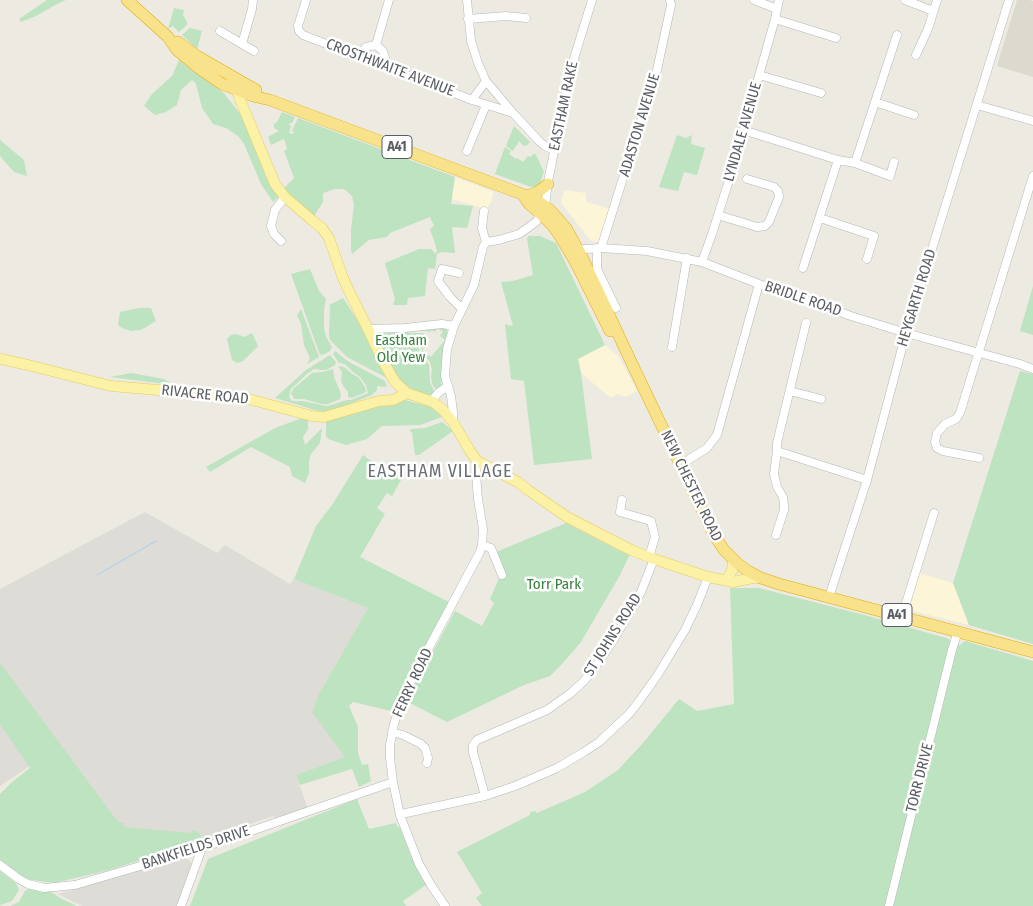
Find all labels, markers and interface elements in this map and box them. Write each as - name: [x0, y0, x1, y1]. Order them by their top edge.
- street label: CROSTHWAITE AVENUE: [323, 35, 457, 101]
- street label: EASTHAM RAKE: [546, 60, 582, 152]
- street label: ADASTON AVENUE: [616, 71, 664, 179]
- street label: LYNDALE AVENUE: [720, 80, 766, 184]
- road number: A41: [382, 136, 412, 158]
- street label: HEYGARTH ROAD: [894, 247, 940, 349]
- street label: BRIDLE ROAD: [762, 277, 844, 321]
- park label: Eastham Old Yew: [375, 332, 427, 367]
- street label: RIVACRE ROAD: [161, 381, 249, 409]
- street label: NEW CHESTER ROAD: [656, 428, 726, 544]
- district label: EASTHAM VILLAGE: [366, 461, 514, 483]
- park label: Torr Park: [527, 576, 581, 594]
- street label: ST JOHNS ROAD: [580, 590, 646, 680]
- road number: A41: [882, 604, 912, 626]
- street label: FERRY ROAD: [389, 645, 437, 721]
- street label: TORR DRIVE: [903, 741, 937, 815]
- street label: BANKFIELDS DRIVE: [140, 822, 252, 874]

